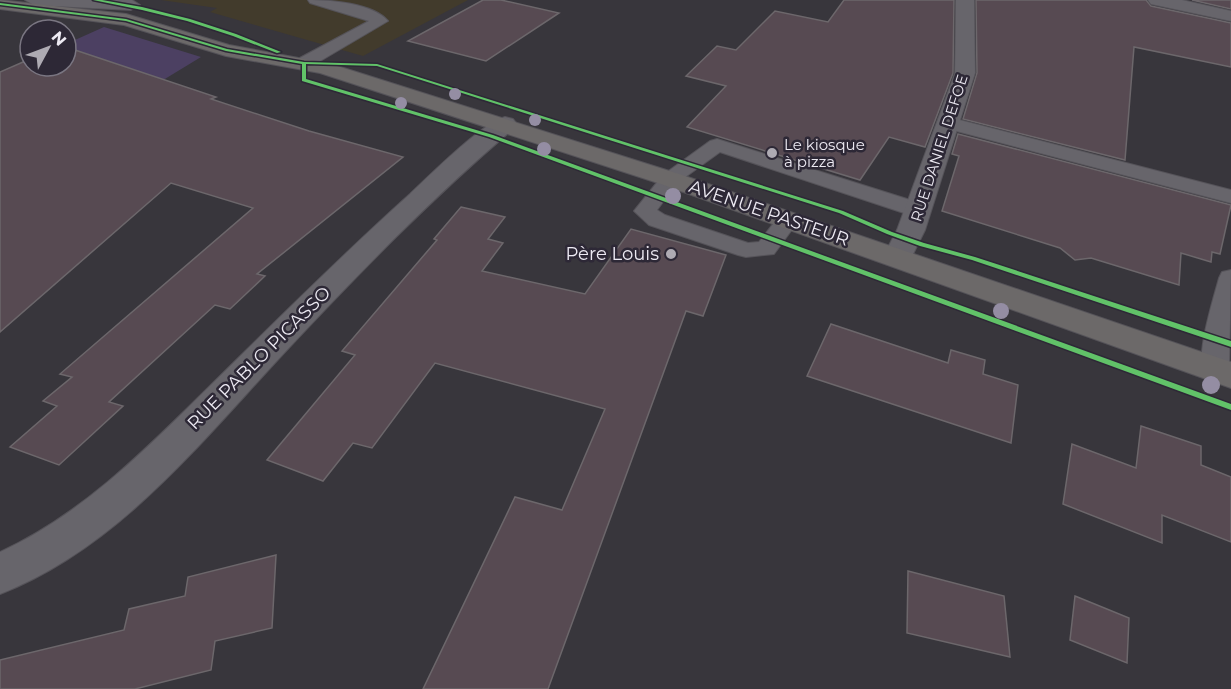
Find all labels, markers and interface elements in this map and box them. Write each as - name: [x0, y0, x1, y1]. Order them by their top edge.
- north arrow: [18, 18, 78, 78]
- text: N: [48, 27, 70, 50]
- street label: RUE DANIEL DEFOE: [906, 72, 972, 224]
- place label: Le kiosque à pizza: [784, 135, 865, 171]
- marker: Le kiosque à pizza: [765, 146, 779, 160]
- street label: AVENUE PASTEUR: [686, 175, 852, 251]
- place label: Père Louis: [565, 243, 659, 265]
- marker: Père Louis: [664, 247, 678, 261]
- street label: RUE PABLO PICASSO: [183, 282, 335, 434]

